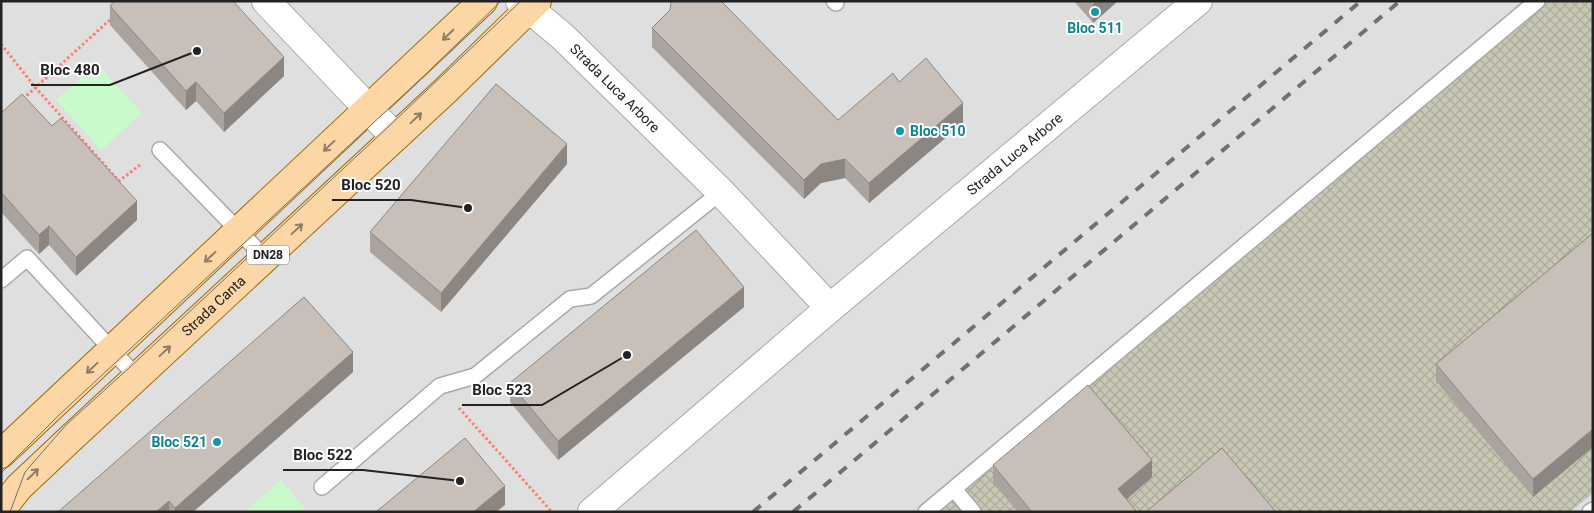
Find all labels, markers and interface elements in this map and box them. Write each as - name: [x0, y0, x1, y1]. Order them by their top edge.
- marker: Bloc 511: [1089, 6, 1101, 18]
- place label: Bloc 511: [1067, 20, 1123, 36]
- one-way arrow: [441, 29, 454, 41]
- street label: Strada Luca Arbore: [567, 41, 663, 136]
- callout: Bloc 480: [31, 55, 110, 85]
- text: Bloc 480: [40, 61, 100, 79]
- street label: Strada Luca Arbore: [964, 110, 1066, 198]
- one-way arrow: [410, 112, 422, 124]
- place label: Bloc 510: [910, 123, 965, 139]
- marker: Bloc 510: [894, 125, 906, 137]
- one-way arrow: [323, 140, 336, 152]
- callout: Bloc 520: [332, 170, 411, 200]
- text: Bloc 520: [341, 176, 401, 194]
- one-way arrow: [290, 223, 303, 235]
- road number: DN28: [247, 246, 289, 264]
- one-way arrow: [204, 251, 217, 263]
- street label: Strada Canta: [178, 273, 249, 339]
- one-way arrow: [159, 345, 171, 357]
- one-way arrow: [85, 362, 98, 374]
- callout: Bloc 523: [462, 375, 542, 405]
- text: Bloc 523: [472, 381, 532, 399]
- place label: Bloc 521: [152, 434, 207, 450]
- marker: Bloc 521: [211, 436, 223, 448]
- callout: Bloc 522: [283, 440, 363, 470]
- text: Bloc 522: [293, 446, 353, 464]
- one-way arrow: [27, 467, 39, 480]

